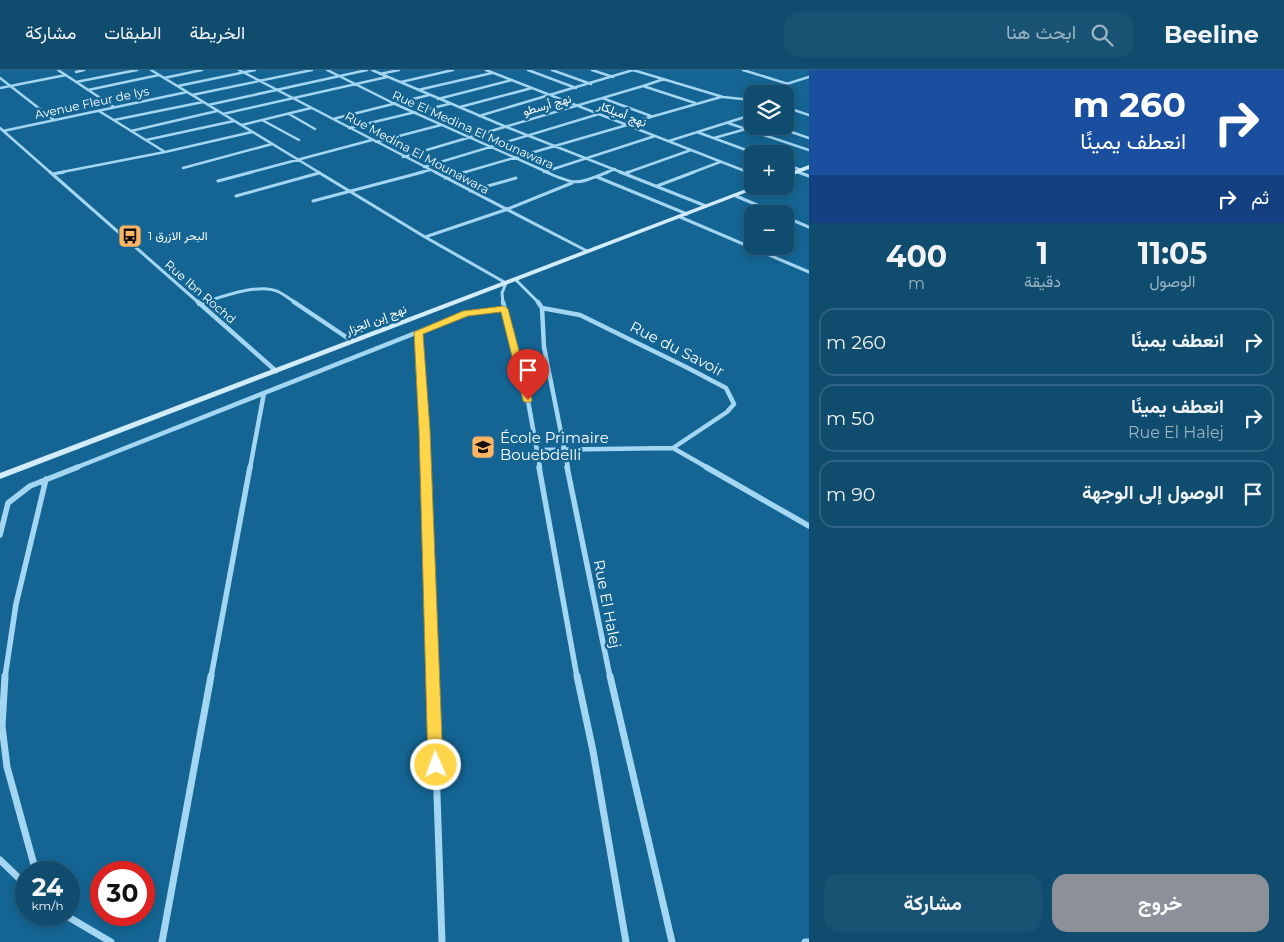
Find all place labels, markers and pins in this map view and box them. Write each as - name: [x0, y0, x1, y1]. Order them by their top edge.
- bus stop icon: 1 البحر الازرق: [117, 223, 143, 249]
- place label: 1 البحر الازرق: [148, 228, 207, 244]
- pin: [507, 349, 549, 400]
- place label: École Primaire Bouebdelli: [500, 428, 609, 464]
- school or university icon: École Primaire Bouebdelli: [470, 434, 496, 460]

